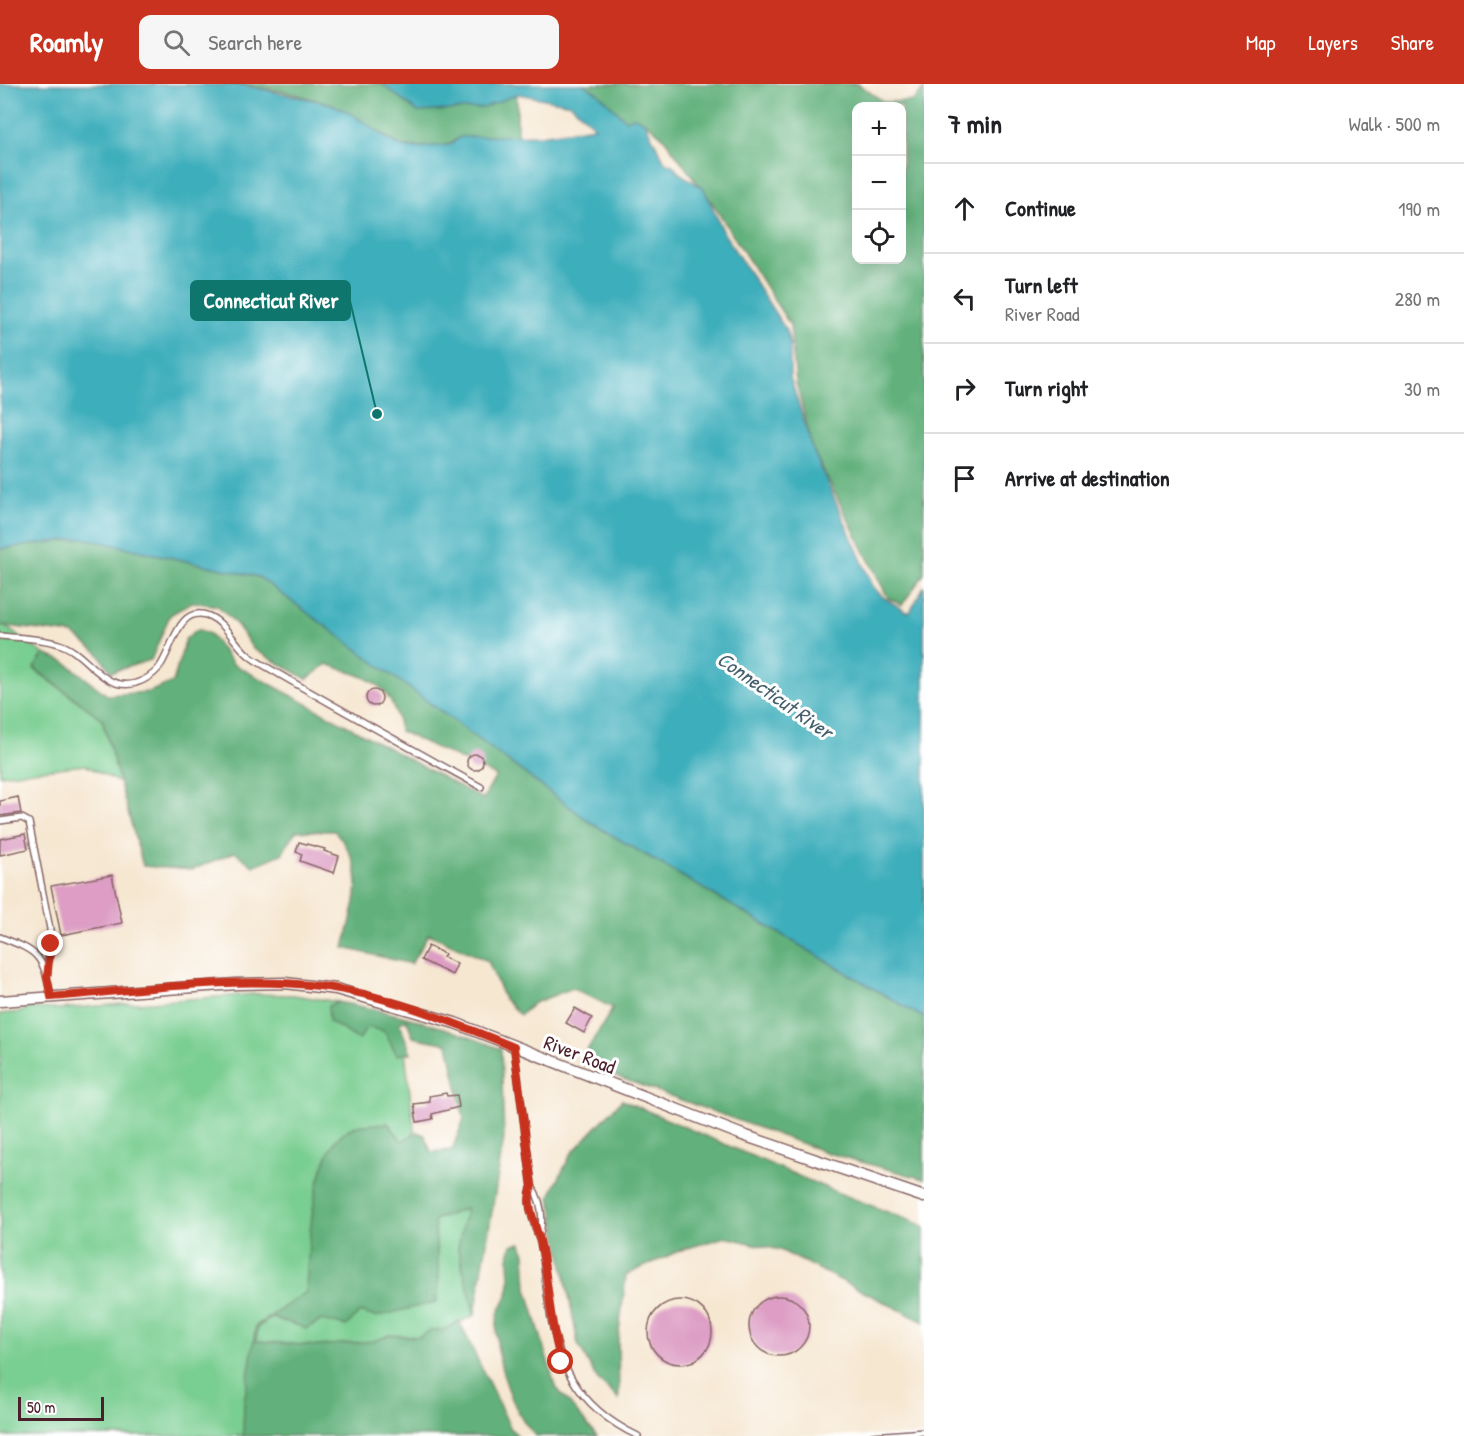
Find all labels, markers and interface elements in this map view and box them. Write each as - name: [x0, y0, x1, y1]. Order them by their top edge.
- search box: [139, 15, 559, 69]
- text: Roamly: [30, 23, 103, 61]
- icon: search: [160, 26, 193, 59]
- text: Search here: [208, 27, 302, 57]
- text: Map: [1246, 28, 1275, 57]
- text: Layers: [1308, 28, 1358, 57]
- text: Share: [1391, 28, 1434, 57]
- map controls: [852, 102, 906, 264]
- button: +: [852, 102, 906, 156]
- text: 7 min: [948, 106, 1002, 141]
- text: Walk · 500 m: [1348, 110, 1440, 137]
- button: −: [852, 156, 906, 210]
- icon: ahead: [948, 192, 981, 225]
- text: Continue: [1005, 193, 1076, 223]
- text: 190 m: [1398, 195, 1440, 222]
- button: locate: [852, 210, 906, 264]
- text: Turn left: [1005, 270, 1078, 300]
- callout: Connecticut River: [191, 281, 350, 320]
- icon: left: [948, 282, 981, 315]
- text: 280 m: [1395, 285, 1440, 312]
- text: Connecticut River: [203, 286, 339, 315]
- text: River Road: [1005, 300, 1080, 327]
- icon: right: [948, 372, 981, 405]
- text: Turn right: [1005, 373, 1088, 403]
- text: 30 m: [1404, 375, 1440, 402]
- icon: arrive: [948, 462, 981, 495]
- text: Arrive at destination: [1005, 463, 1170, 493]
- water label: Connecticut River: [711, 644, 841, 747]
- route end: [37, 930, 63, 956]
- street label: River Road: [540, 1028, 620, 1080]
- route start: [547, 1348, 573, 1374]
- scale bar: [18, 1394, 104, 1422]
- text: 50 m: [27, 1396, 56, 1418]

